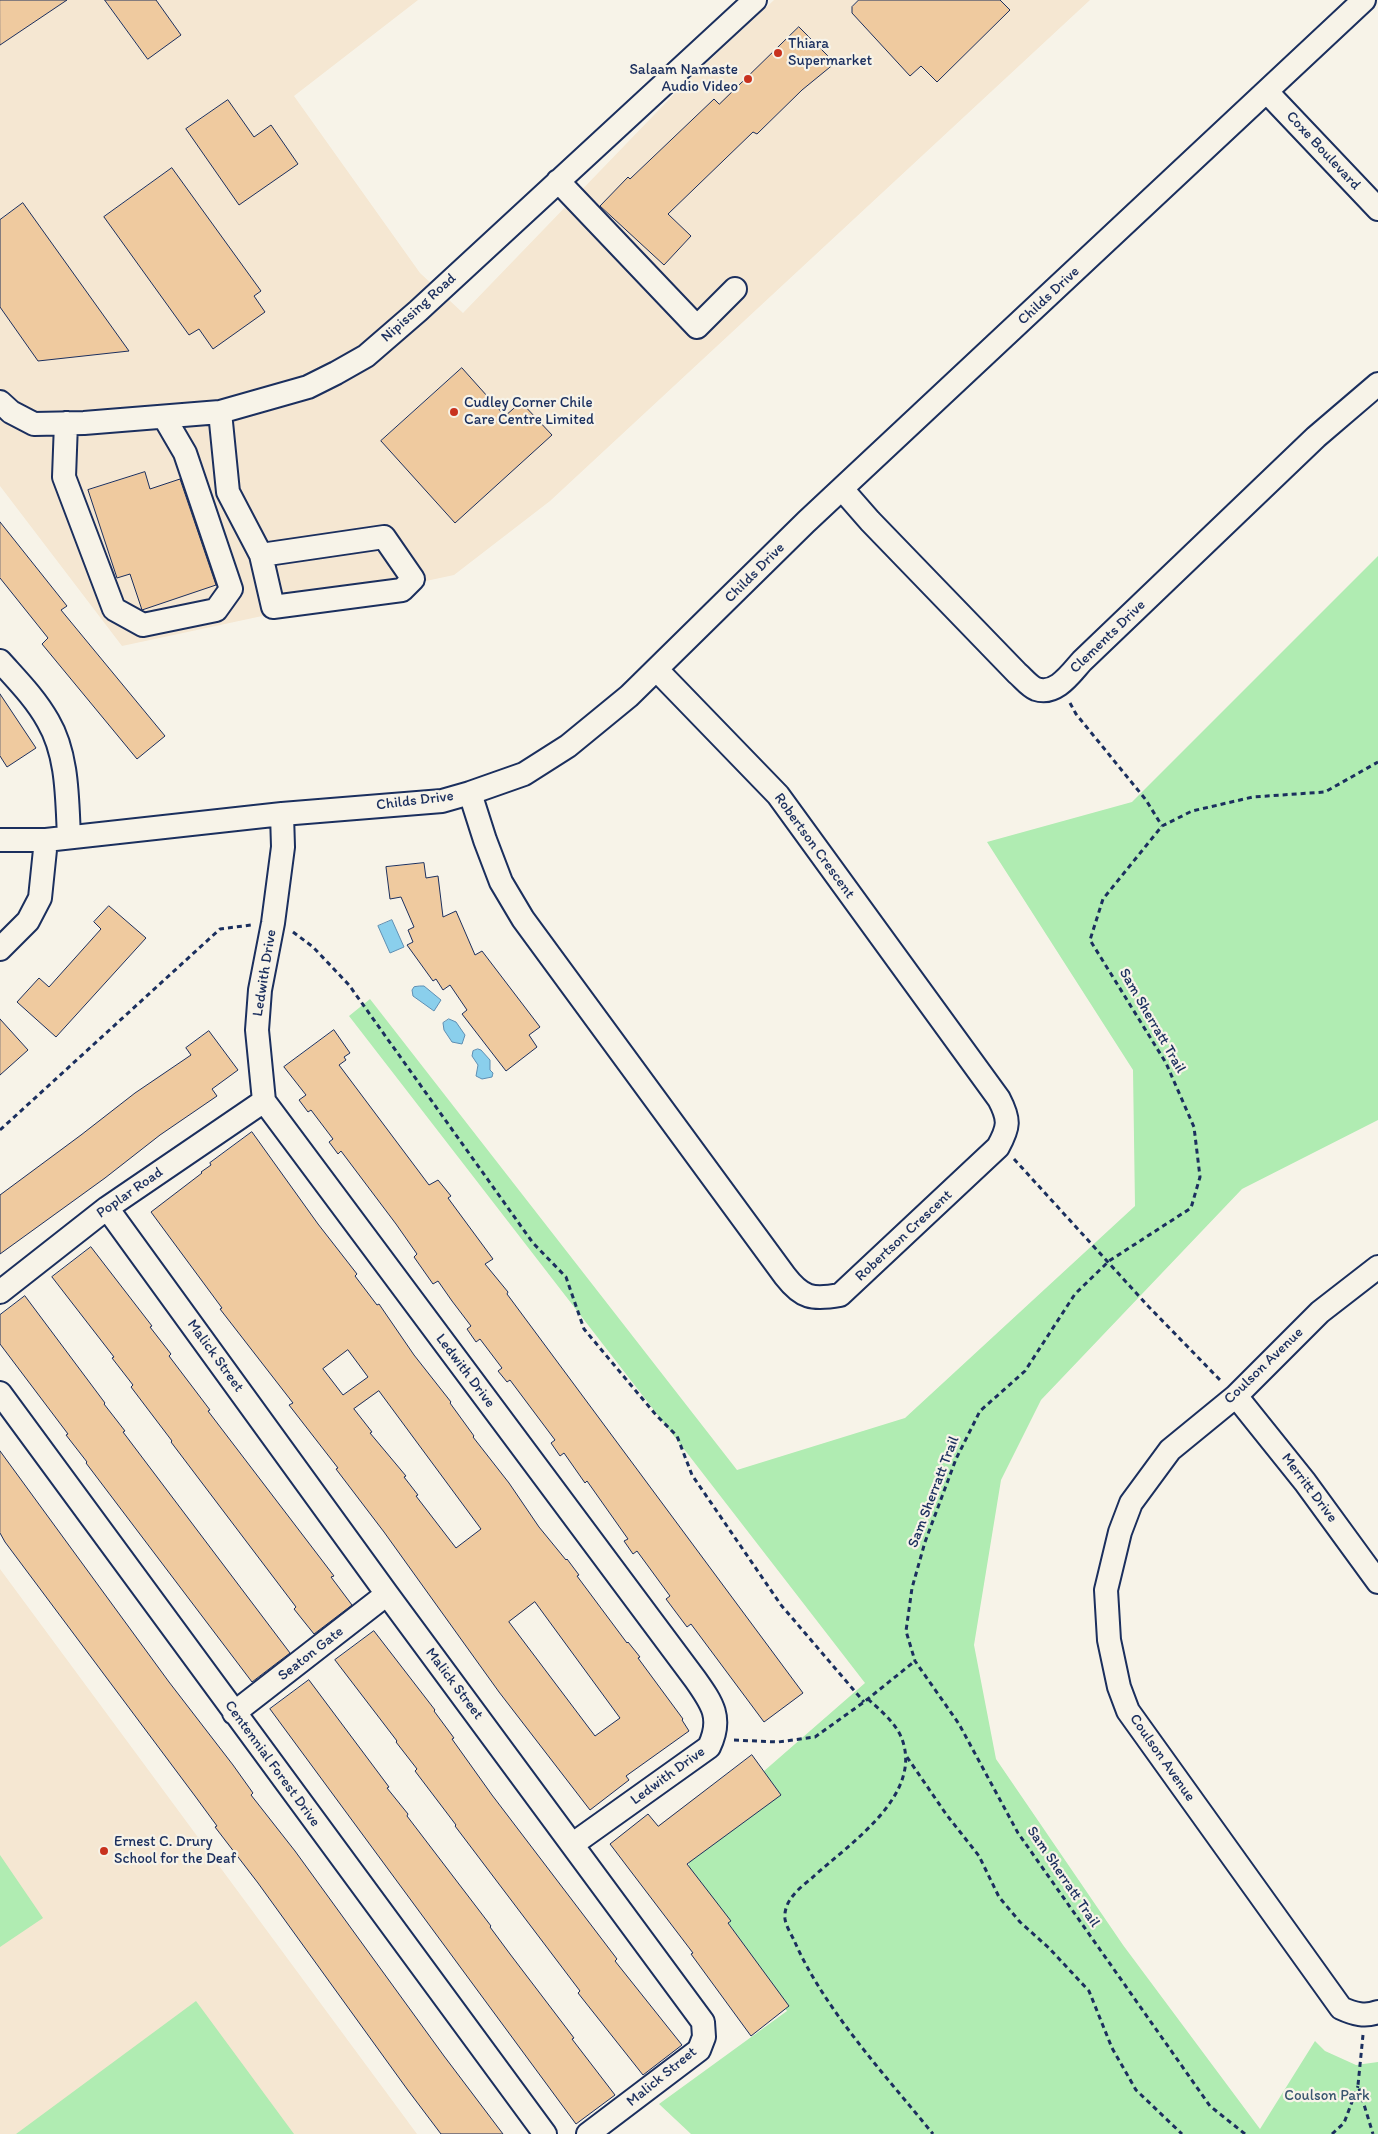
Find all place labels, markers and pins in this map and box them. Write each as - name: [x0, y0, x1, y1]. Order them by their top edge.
- place label: Thiara Supermarket: [788, 35, 872, 70]
- marker: Thiara Supermarket: [772, 47, 784, 59]
- place label: Salaam Namaste Audio Video: [629, 61, 738, 96]
- marker: Salaam Namaste Audio Video: [742, 73, 754, 85]
- place label: Cudley Corner Chile Care Centre Limited: [464, 394, 594, 429]
- marker: Cudley Corner Chile Care Centre Limited: [448, 406, 460, 418]
- place label: Ernest C. Drury School for the Deaf: [114, 1833, 236, 1868]
- marker: Ernest C. Drury School for the Deaf: [98, 1845, 110, 1857]

